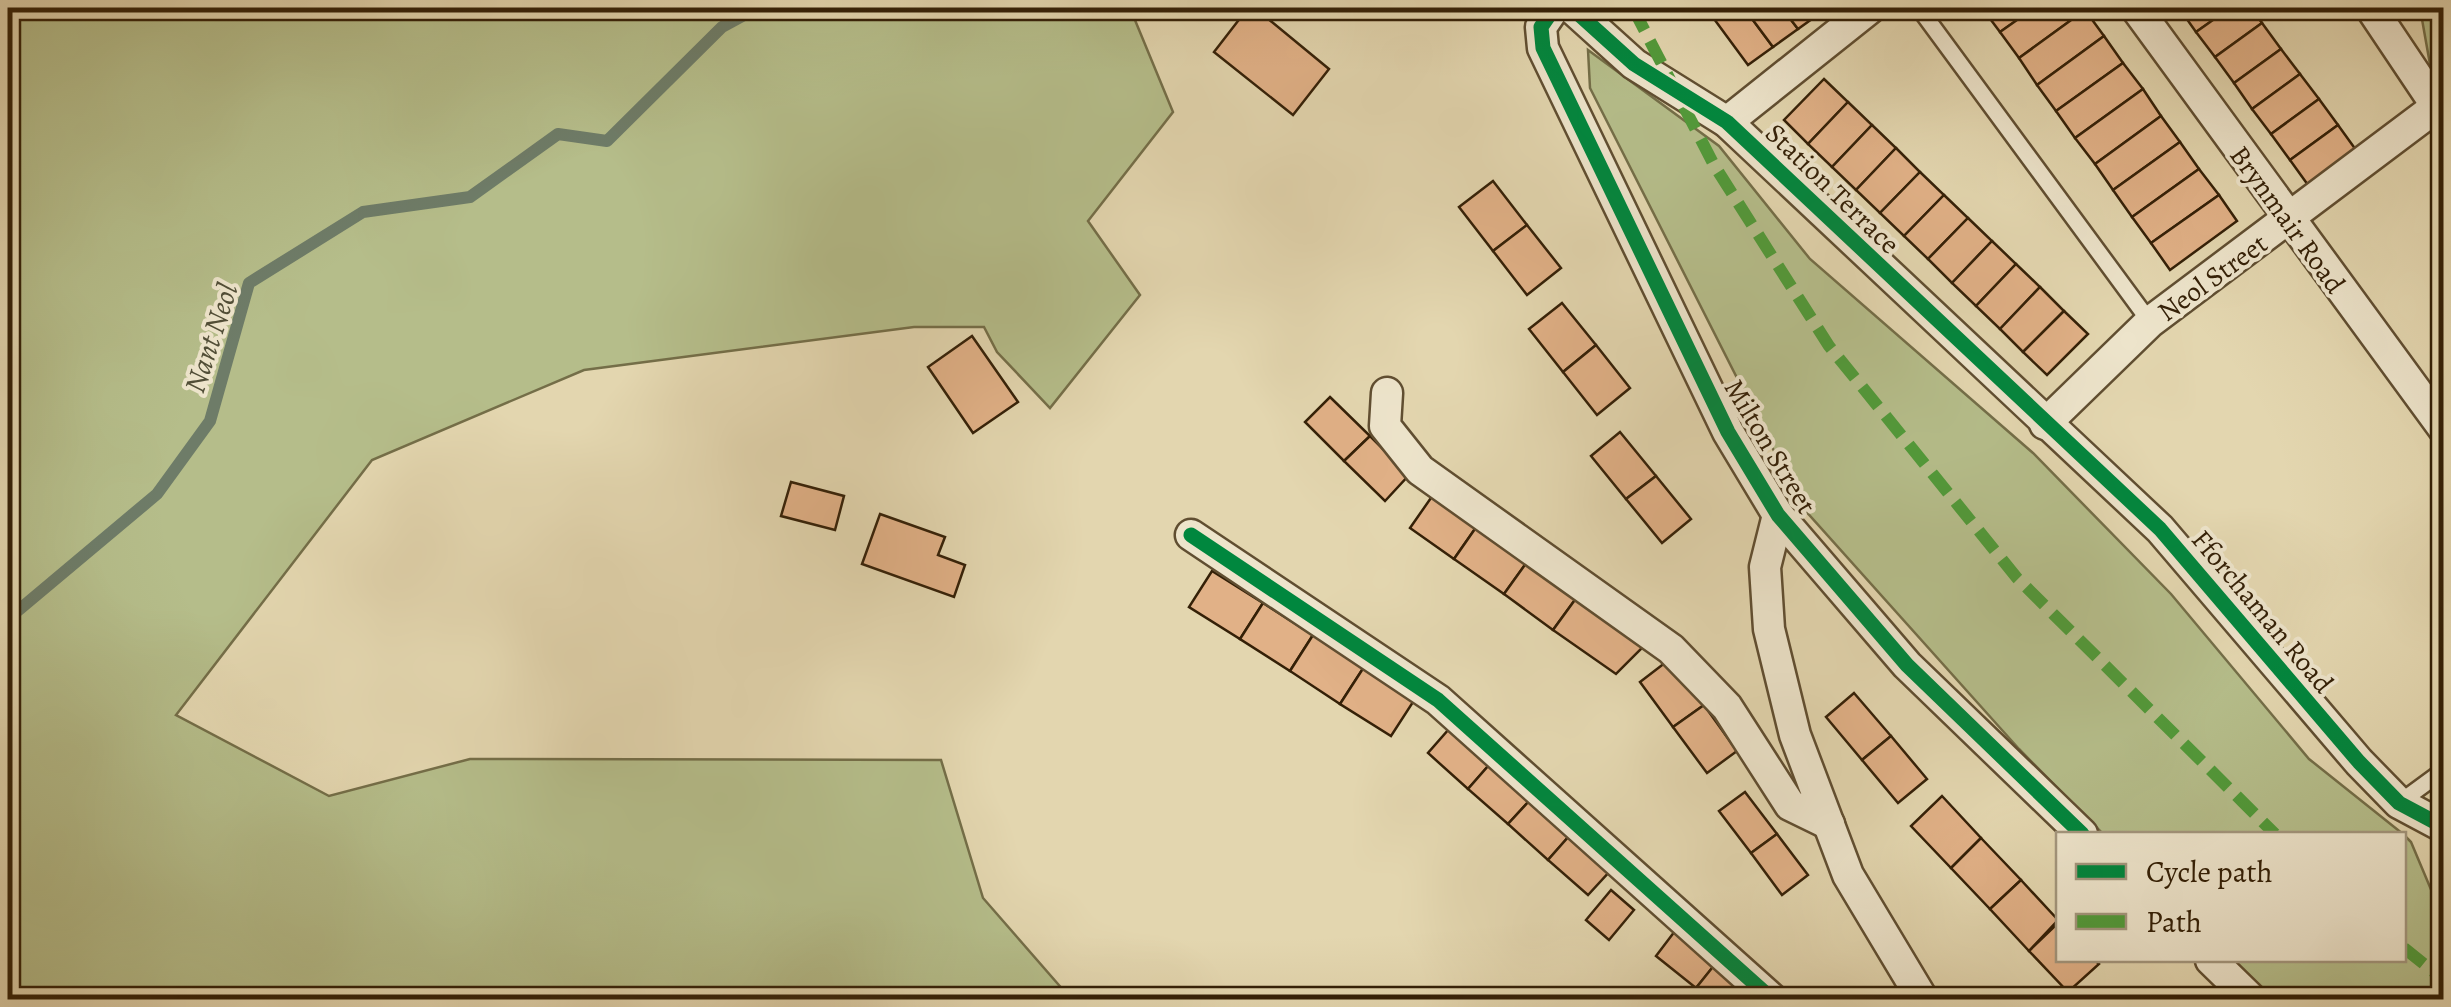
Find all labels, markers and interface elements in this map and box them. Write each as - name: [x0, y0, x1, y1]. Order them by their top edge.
- street label: Station Terrace: [1757, 115, 1908, 263]
- street label: Brynmair Road: [2221, 138, 2354, 302]
- street label: Neol Street: [2150, 225, 2275, 331]
- water label: Nant Neol: [175, 278, 248, 398]
- street label: Milton Street: [1715, 372, 1825, 521]
- street label: Fforchaman Road: [2182, 522, 2343, 702]
- legend: [2056, 832, 2406, 962]
- text: Cycle path: [2146, 852, 2273, 892]
- text: Path: [2146, 902, 2202, 942]

